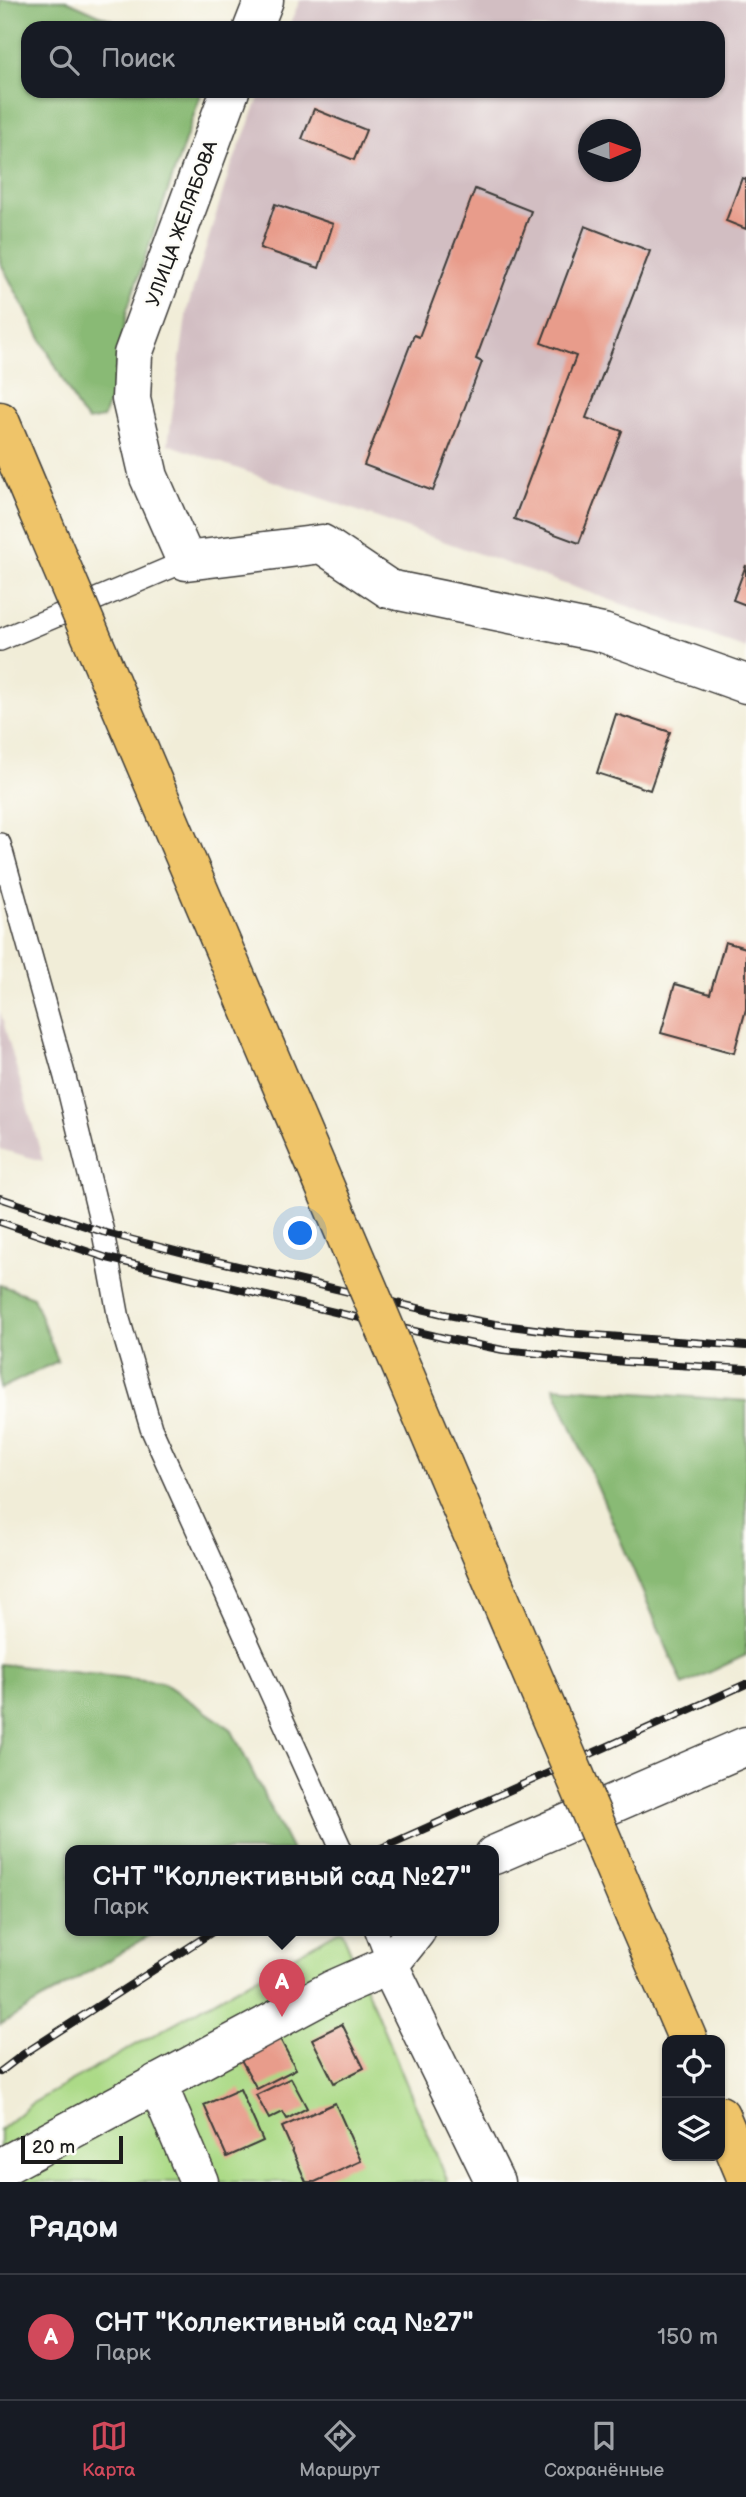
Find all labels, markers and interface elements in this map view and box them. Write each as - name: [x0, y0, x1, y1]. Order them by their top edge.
- search box: [21, 21, 725, 98]
- icon: search: [45, 41, 83, 79]
- text: Поиск: [101, 44, 175, 75]
- north arrow: [578, 119, 641, 182]
- street label: УЛИЦА ЖЕЛЯБОВА: [142, 137, 223, 309]
- your location: [283, 1216, 317, 1250]
- popup: [65, 1845, 499, 1936]
- text: СНТ "Коллективный сад №27": [93, 1862, 471, 1893]
- text: Парк: [93, 1893, 149, 1921]
- pin: A: [259, 1959, 305, 2017]
- map controls: [662, 2035, 725, 2161]
- button: locate: [662, 2035, 725, 2098]
- button: layers: [662, 2098, 725, 2161]
- scale bar: [21, 2133, 122, 2165]
- text: 20 m: [32, 2136, 75, 2159]
- text: Рядом: [28, 2210, 118, 2246]
- text: СНТ "Коллективный сад №27": [95, 2308, 473, 2339]
- text: A: [44, 2323, 58, 2351]
- text: 150 m: [657, 2323, 718, 2351]
- text: Парк: [95, 2339, 151, 2367]
- tab: Карта: [82, 2417, 135, 2482]
- tab: Маршрут: [299, 2417, 380, 2482]
- tab: Сохранённые: [544, 2417, 664, 2482]

